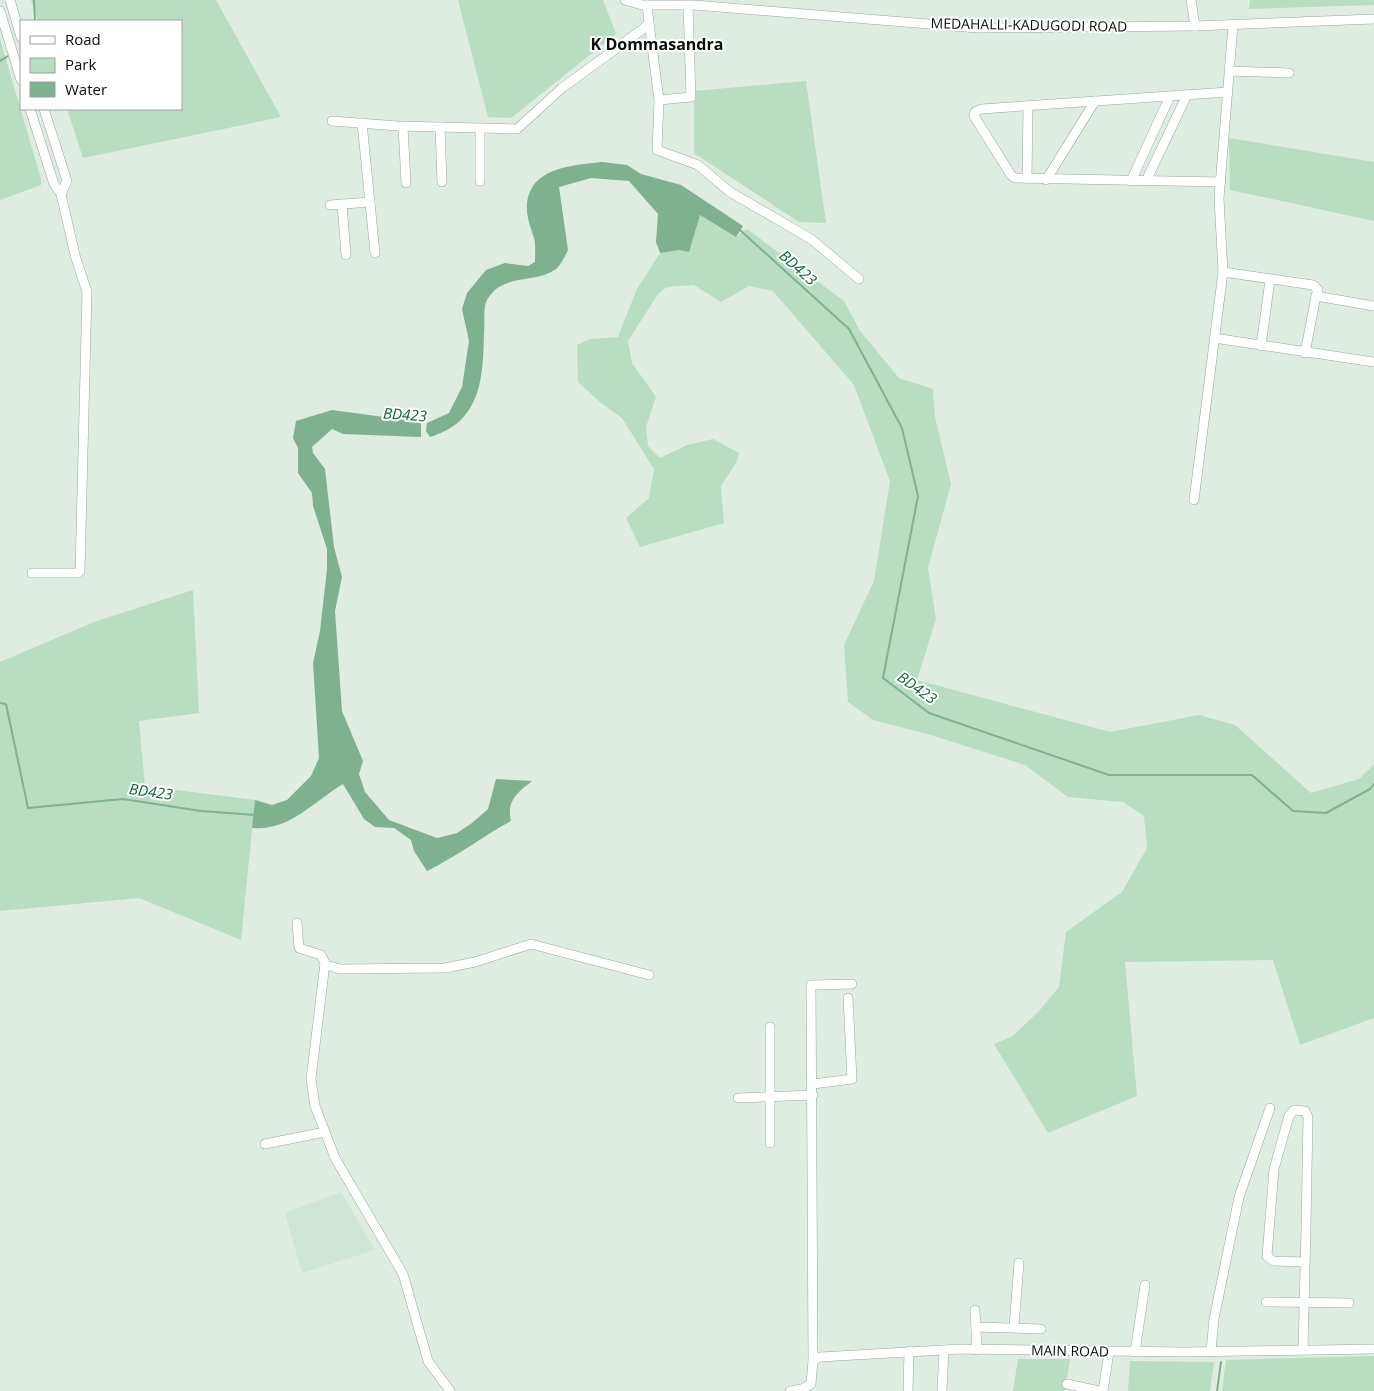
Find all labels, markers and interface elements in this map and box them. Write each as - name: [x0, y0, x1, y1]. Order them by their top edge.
- street label: MEDAHALLI-KADUGODI ROAD: [931, 13, 1128, 36]
- legend: [20, 20, 182, 110]
- text: Road: [65, 29, 101, 49]
- district label: K Dommasandra: [591, 33, 723, 55]
- text: Park: [65, 54, 96, 74]
- text: Water: [65, 79, 107, 99]
- water label: BD423: [776, 245, 822, 289]
- water label: BD423: [383, 402, 428, 426]
- water label: BD423: [894, 666, 941, 708]
- water label: BD423: [128, 778, 174, 804]
- street label: MAIN ROAD: [1031, 1340, 1109, 1361]

